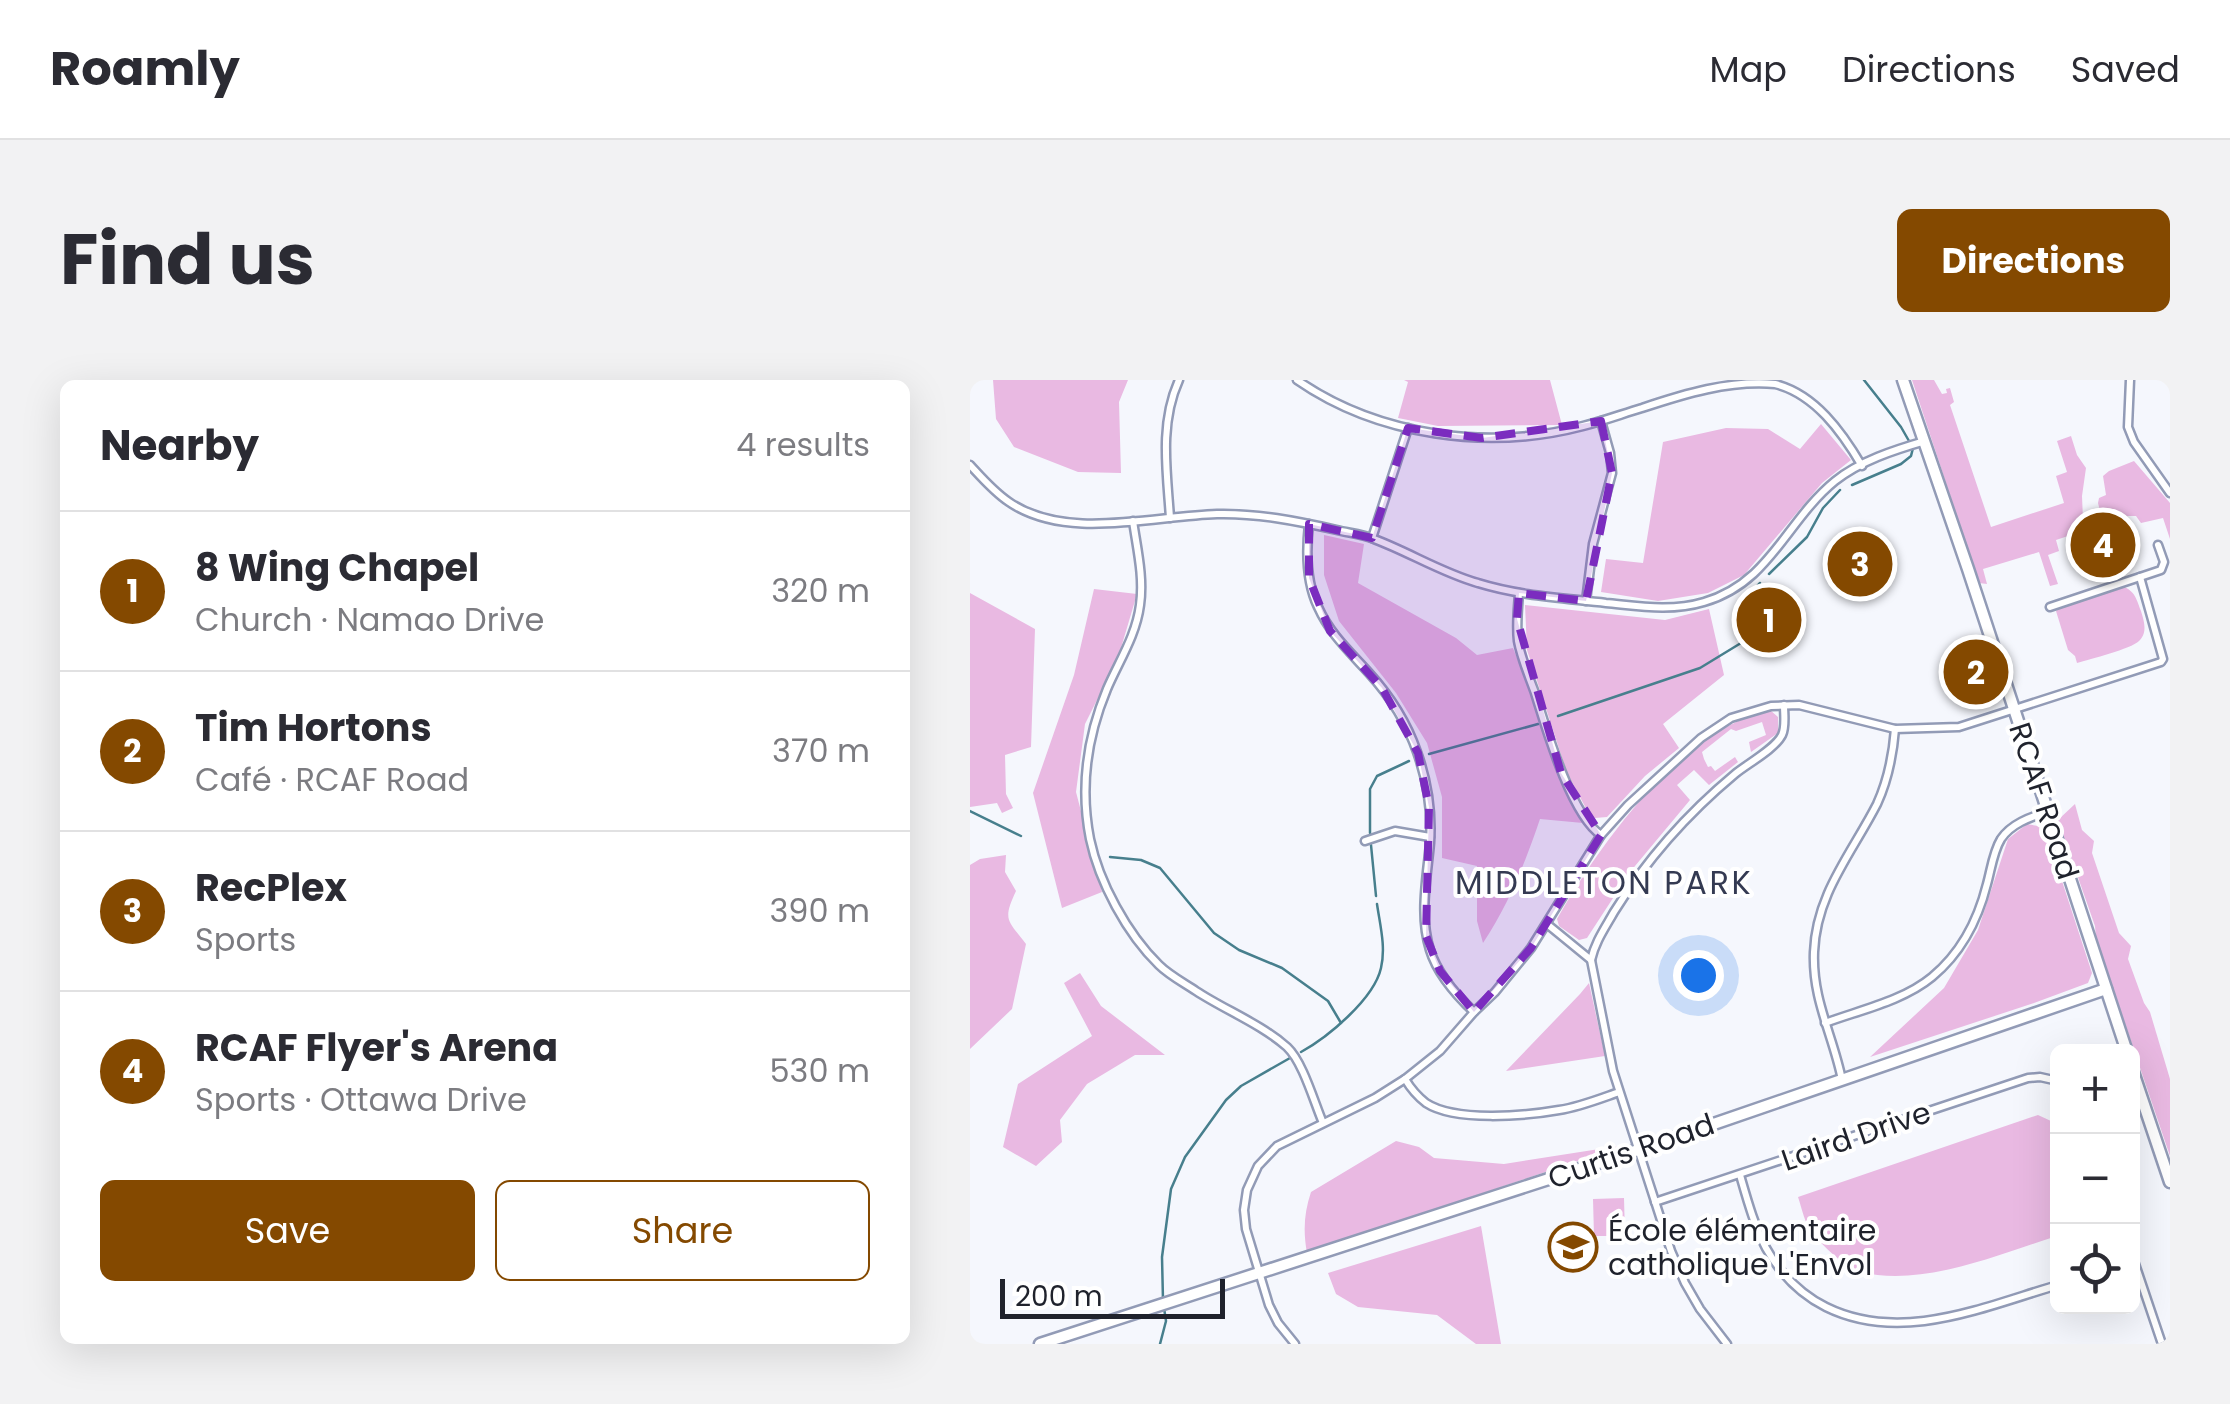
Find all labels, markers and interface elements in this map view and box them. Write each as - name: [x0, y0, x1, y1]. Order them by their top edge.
- text: Roamly: [50, 35, 240, 102]
- text: Map: [1710, 45, 1787, 94]
- text: Directions: [1842, 45, 2016, 94]
- text: Saved: [2071, 45, 2180, 94]
- button: Directions: [1897, 209, 2170, 312]
- text: Find us: [60, 210, 315, 309]
- text: Nearby: [100, 416, 259, 475]
- text: 4 results: [736, 422, 870, 467]
- pin: 4: [2070, 508, 2136, 582]
- pin: 3: [1828, 526, 1892, 602]
- text: 8 Wing Chapel: [195, 541, 479, 594]
- text: 1: [126, 568, 139, 613]
- text: 320 m: [771, 568, 870, 613]
- pin: 1: [1736, 582, 1802, 658]
- text: Church · Namao Drive: [195, 597, 544, 642]
- pin: 2: [1944, 634, 2008, 710]
- text: Tim Hortons: [195, 701, 432, 754]
- street label: RCAF Road: [1998, 717, 2090, 885]
- text: 2: [123, 728, 142, 773]
- text: 370 m: [772, 728, 870, 773]
- text: Café · RCAF Road: [195, 757, 469, 802]
- district label: MIDDLETON PARK: [1455, 860, 1753, 905]
- text: RecPlex: [195, 861, 347, 914]
- text: 3: [123, 888, 142, 933]
- text: 390 m: [769, 888, 870, 933]
- text: Sports: [195, 917, 296, 962]
- your location: [1673, 950, 1724, 1001]
- text: RCAF Flyer's Arena: [195, 1021, 558, 1074]
- map controls: [2050, 1044, 2140, 1314]
- button: +: [2050, 1044, 2140, 1134]
- text: 4: [122, 1048, 143, 1093]
- text: 530 m: [769, 1048, 870, 1093]
- text: Sports · Ottawa Drive: [195, 1077, 527, 1122]
- street label: Laird Drive: [1776, 1090, 1936, 1182]
- street label: Curtis Road: [1542, 1102, 1720, 1200]
- button: −: [2050, 1134, 2140, 1224]
- button: Save: [100, 1180, 475, 1281]
- button: Share: [495, 1180, 870, 1281]
- place label: École élémentaire catholique L'Envol: [1608, 1209, 1876, 1286]
- school or university icon: École élémentaire catholique L'Envol: [1547, 1221, 1599, 1273]
- button: locate: [2050, 1224, 2140, 1314]
- scale bar: [1000, 1274, 1225, 1318]
- text: 200 m: [1015, 1277, 1103, 1316]

